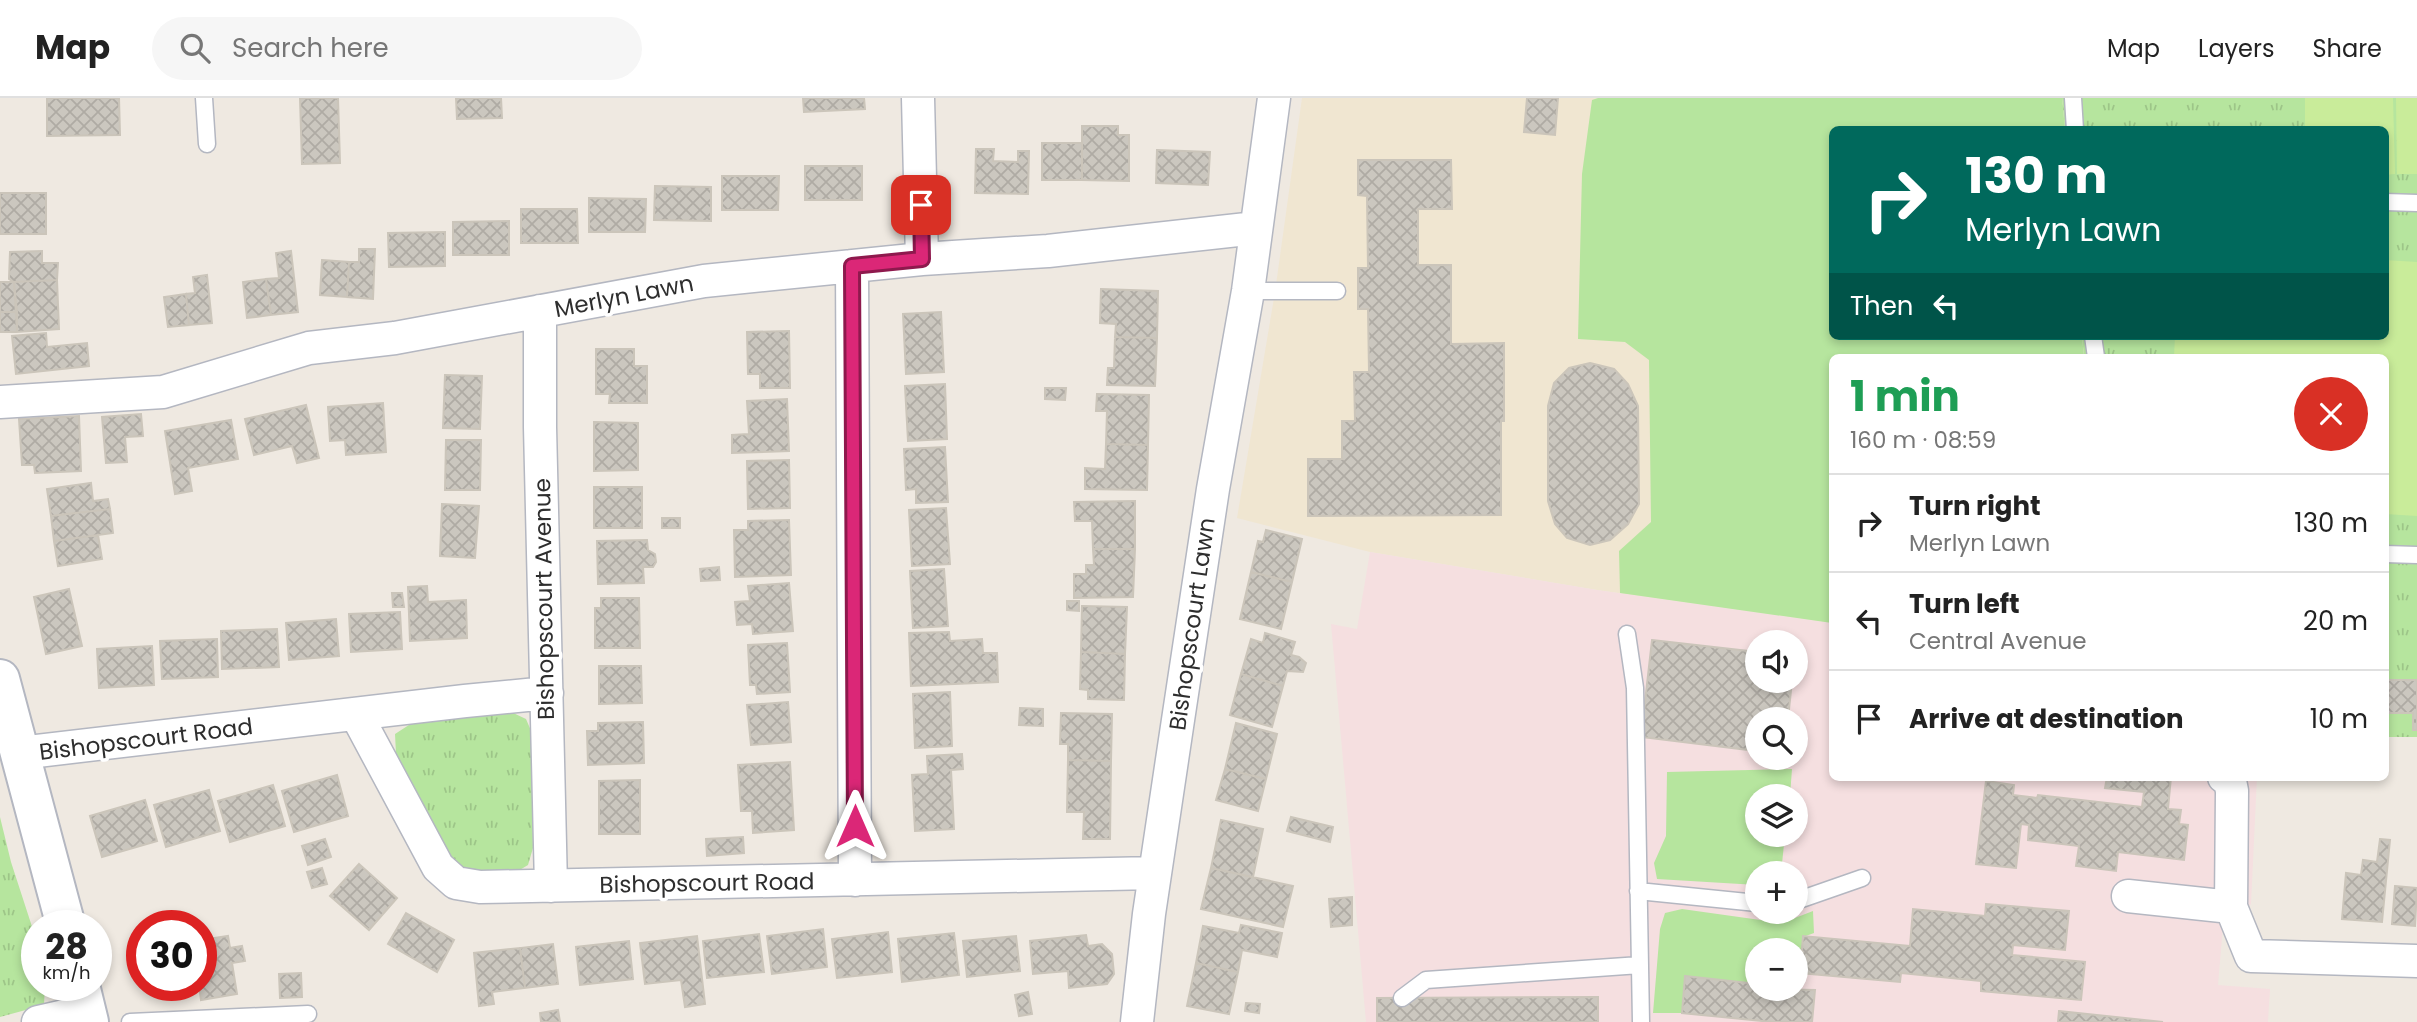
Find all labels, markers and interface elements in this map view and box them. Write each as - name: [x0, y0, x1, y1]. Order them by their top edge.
- search box: [152, 17, 642, 80]
- text: Map: [35, 24, 110, 71]
- icon: search: [176, 29, 214, 67]
- text: Search here: [232, 30, 389, 66]
- text: Map: [2107, 32, 2160, 65]
- text: Layers: [2198, 32, 2274, 65]
- text: Share: [2312, 32, 2382, 65]
- text: 130 m: [1965, 142, 2107, 210]
- icon: right: [1850, 154, 1941, 245]
- pin: [891, 175, 951, 235]
- icon: arrive: [902, 186, 940, 224]
- text: Merlyn Lawn: [1965, 207, 2161, 252]
- street label: Merlyn Lawn: [552, 267, 696, 325]
- icon: left: [1927, 287, 1965, 325]
- text: Then: [1850, 288, 1913, 324]
- text: 1 min: [1850, 367, 1960, 426]
- button: close: [2294, 377, 2368, 451]
- text: 160 m · 08:59: [1850, 424, 1996, 456]
- street label: Bishopscourt Avenue: [526, 478, 562, 720]
- text: Turn right: [1909, 488, 2041, 524]
- icon: right: [1850, 504, 1888, 542]
- text: 130 m: [2294, 505, 2368, 541]
- street label: Bishopscourt Lawn: [1161, 516, 1223, 732]
- text: Merlyn Lawn: [1909, 527, 2050, 559]
- text: Turn left: [1909, 586, 2020, 622]
- icon: left: [1850, 602, 1888, 640]
- text: 20 m: [2303, 603, 2368, 639]
- text: Central Avenue: [1909, 625, 2086, 657]
- map controls: [1745, 630, 1808, 1001]
- button: sound: [1745, 630, 1808, 693]
- icon: arrive: [1850, 700, 1888, 738]
- text: Arrive at destination: [1909, 701, 2184, 737]
- text: 10 m: [2310, 701, 2368, 737]
- button: search: [1745, 707, 1808, 770]
- street label: Bishopscourt Road: [37, 710, 255, 768]
- button: layers: [1745, 784, 1808, 847]
- position arrow: [818, 789, 892, 863]
- button: +: [1745, 861, 1808, 924]
- street label: Bishopscourt Road: [599, 865, 815, 901]
- speed limit sign: 30: [126, 910, 217, 1001]
- text: 28: [45, 922, 88, 971]
- button: −: [1745, 938, 1808, 1001]
- text: km/h: [43, 960, 90, 985]

